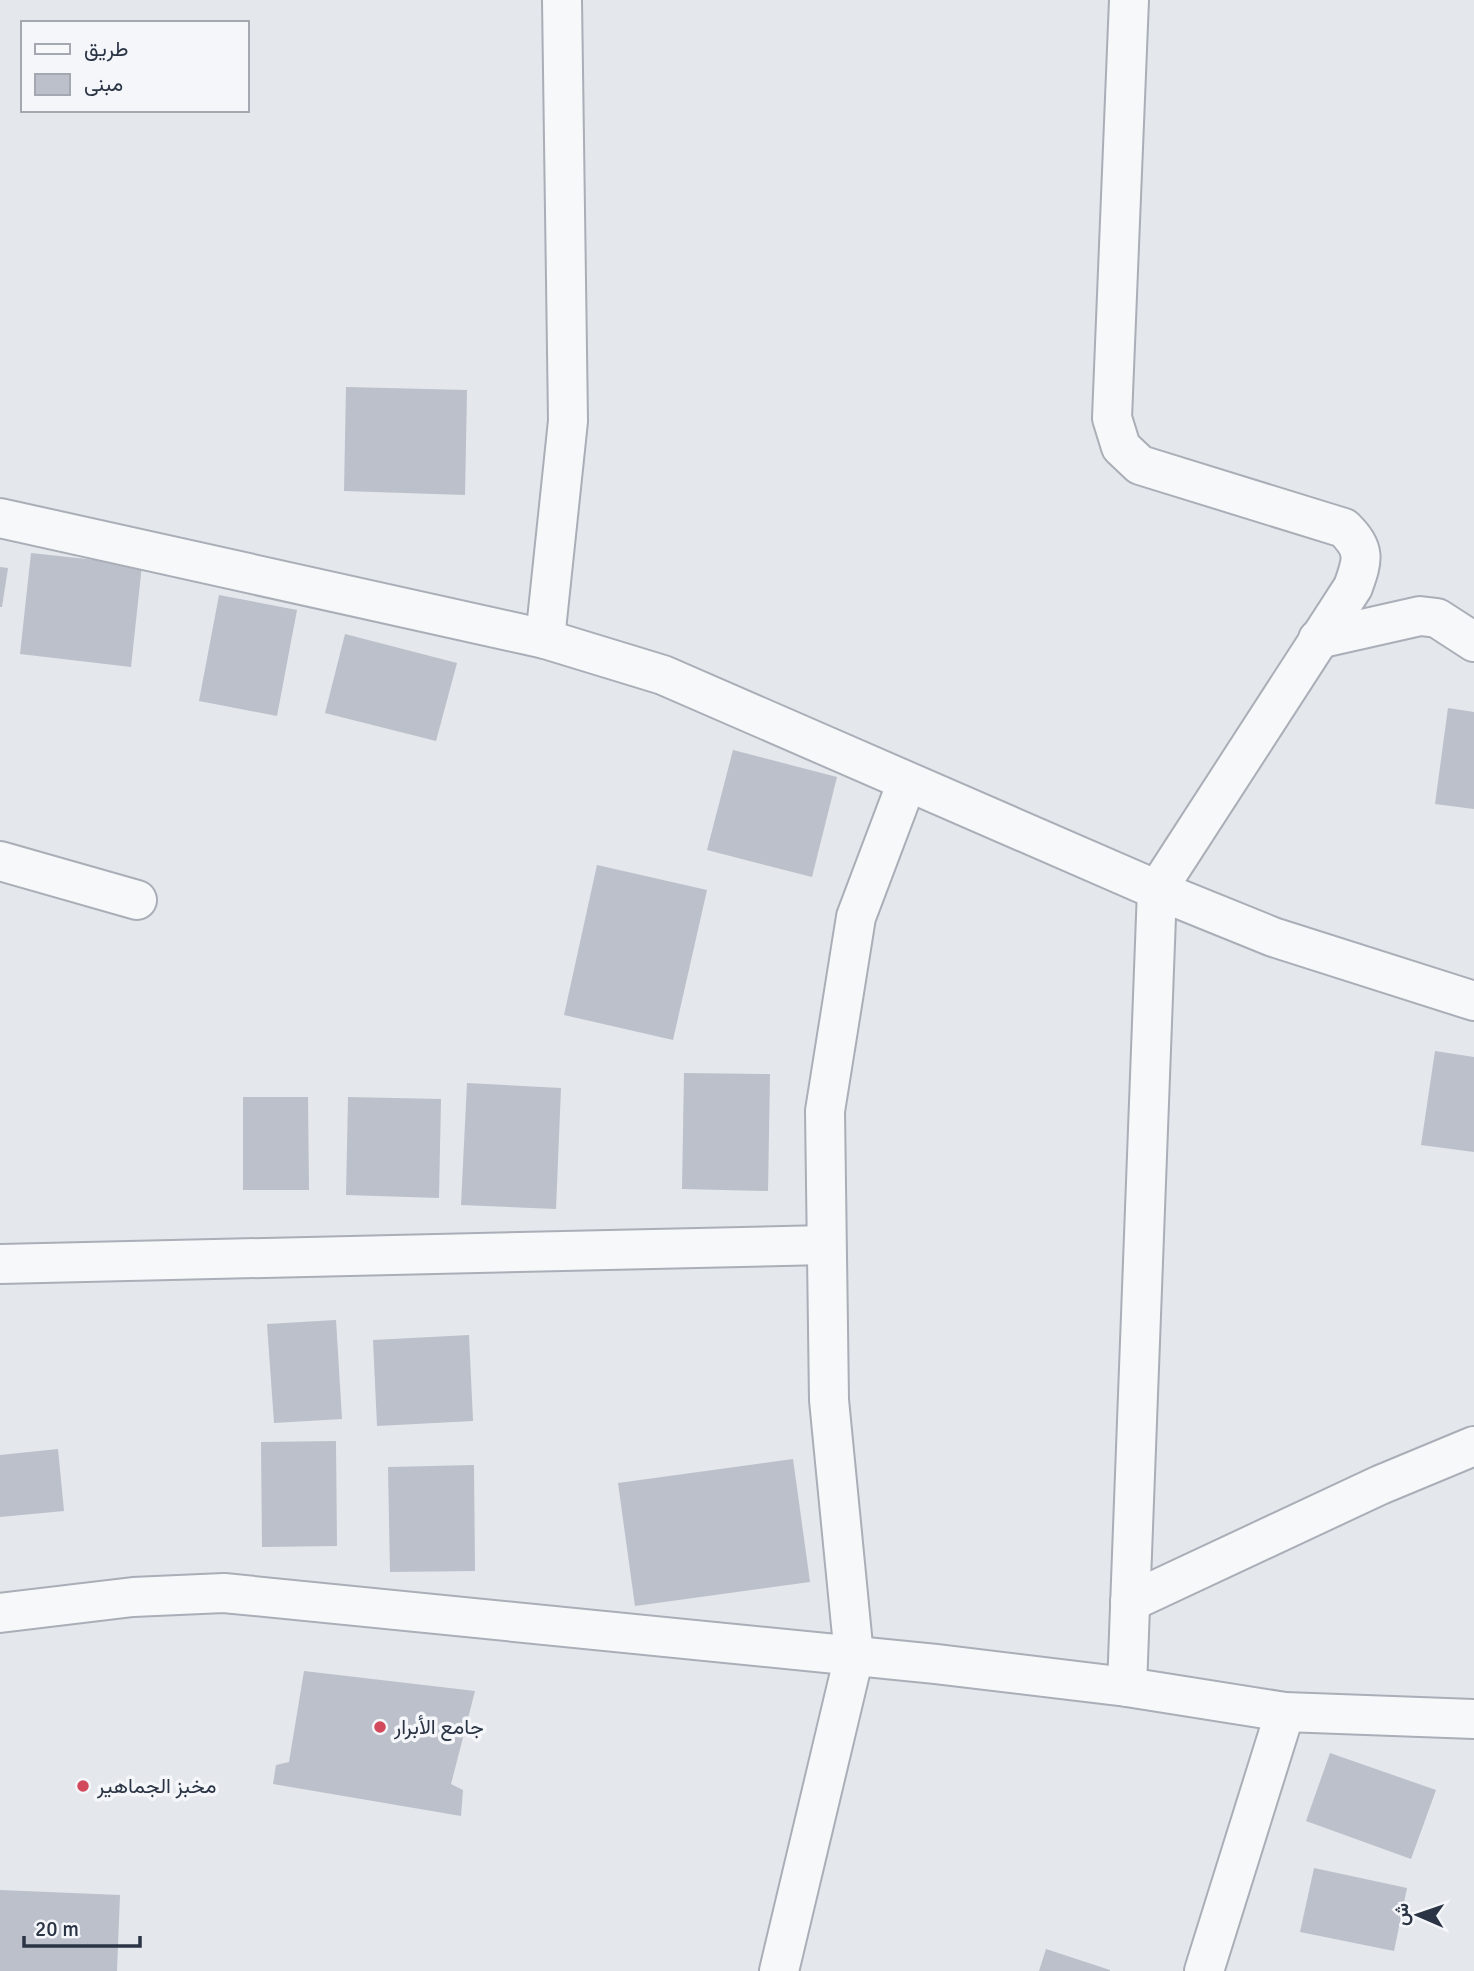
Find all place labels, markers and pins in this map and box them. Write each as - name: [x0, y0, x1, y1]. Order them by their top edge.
- place label: جامع الأبرار: [393, 1714, 484, 1741]
- marker: جامع الأبرار: [372, 1719, 388, 1735]
- place label: مخبز الجماهير: [96, 1773, 216, 1799]
- marker: مخبز الجماهير: [75, 1778, 91, 1794]

